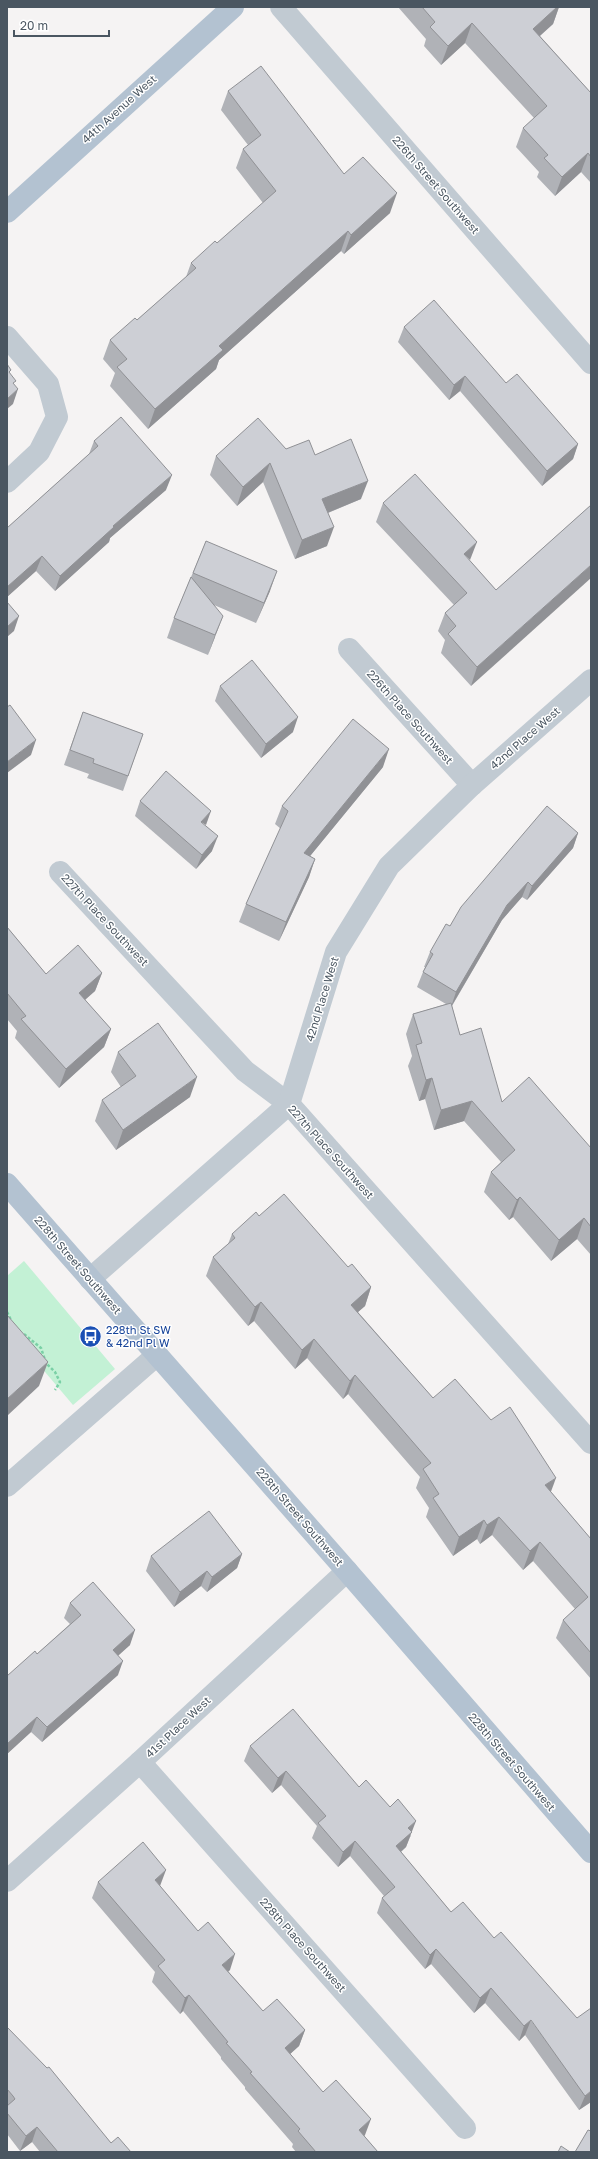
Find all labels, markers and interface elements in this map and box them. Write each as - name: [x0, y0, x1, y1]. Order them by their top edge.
- scale bar: [14, 12, 109, 38]
- text: 20 m: [20, 18, 48, 33]
- street label: 44th Avenue West: [79, 72, 159, 145]
- street label: 226th Street Southwest: [390, 133, 482, 236]
- street label: 226th Place Southwest: [365, 667, 456, 766]
- street label: 42nd Place West: [487, 704, 562, 771]
- street label: 227th Place Southwest: [59, 871, 151, 968]
- street label: 42nd Place West: [302, 955, 341, 1043]
- street label: 227th Place Southwest: [286, 1102, 377, 1201]
- street label: 228th Street Southwest: [32, 1213, 124, 1316]
- bus stop icon: 228th St SW & 42nd Pl W: [78, 1323, 104, 1349]
- place label: 228th St SW & 42nd Pl W: [106, 1323, 171, 1349]
- street label: 228th Street Southwest: [254, 1465, 346, 1568]
- street label: 41st Place West: [143, 1693, 213, 1760]
- street label: 228th Street Southwest: [466, 1710, 558, 1813]
- street label: 228th Place Southwest: [258, 1895, 349, 1994]

